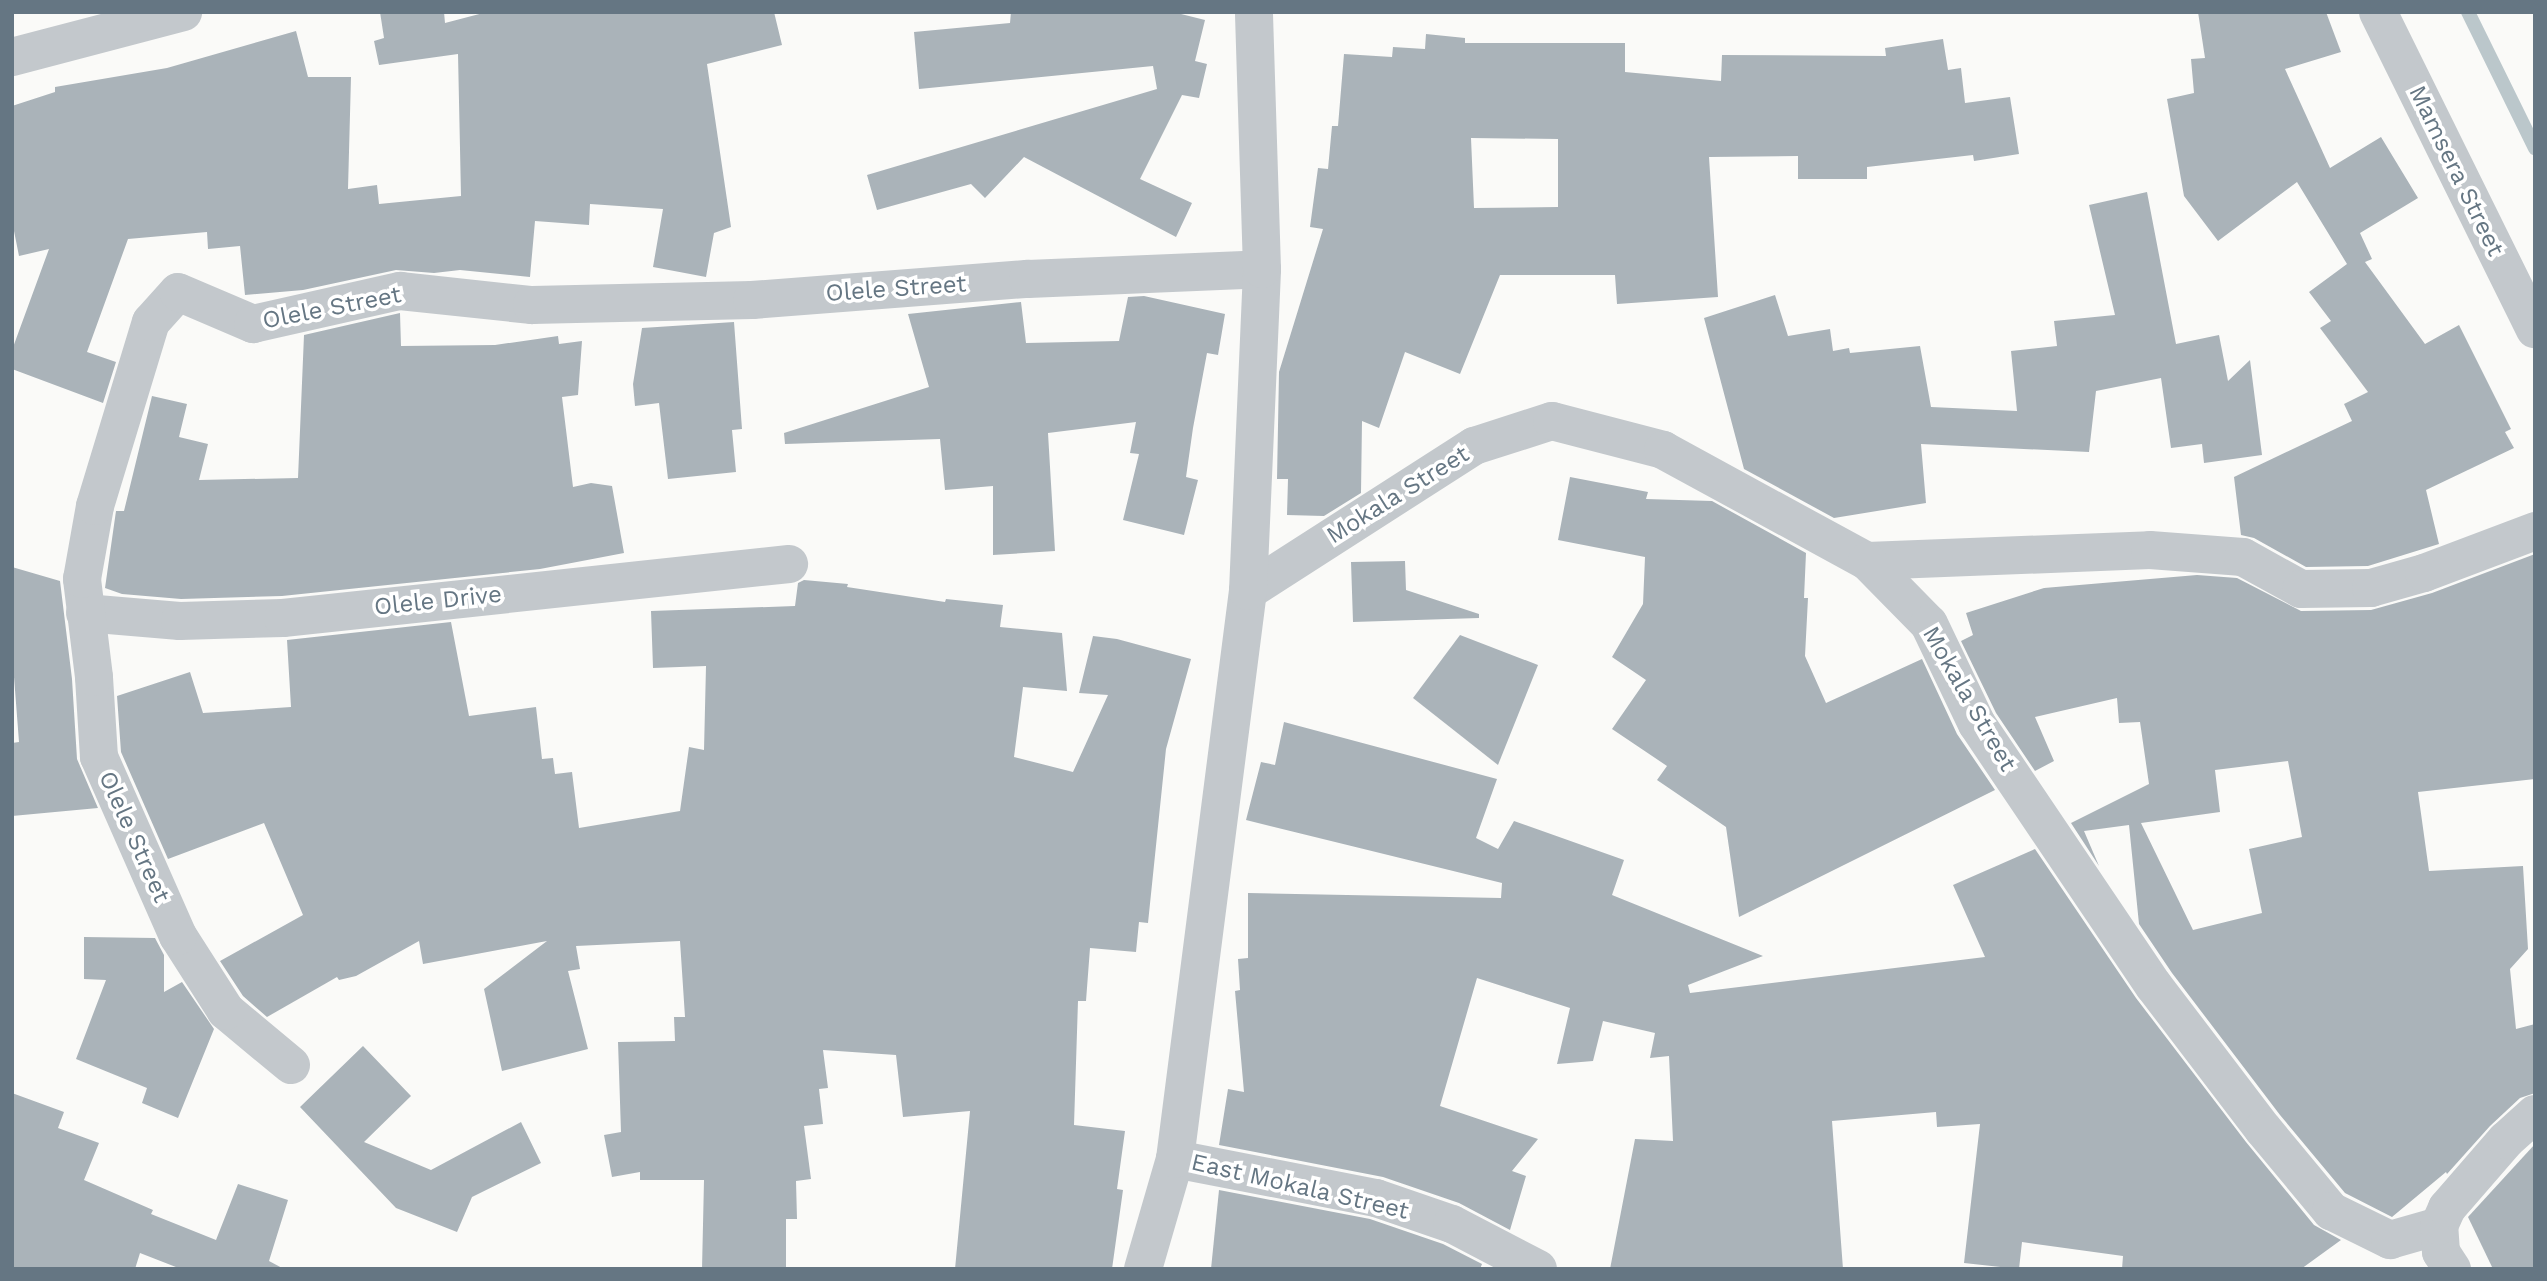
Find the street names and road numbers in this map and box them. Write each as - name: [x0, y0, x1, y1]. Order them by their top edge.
- street label: Mamsera Street: [2402, 81, 2510, 261]
- street label: Olele Street: [825, 270, 967, 308]
- street label: Olele Street: [260, 280, 404, 336]
- street label: Mokala Street: [1321, 440, 1475, 550]
- street label: Olele Drive: [373, 580, 503, 622]
- street label: Mokala Street: [1916, 621, 2022, 777]
- street label: Olele Street: [92, 767, 176, 907]
- street label: East Mokala Street: [1188, 1148, 1412, 1226]

